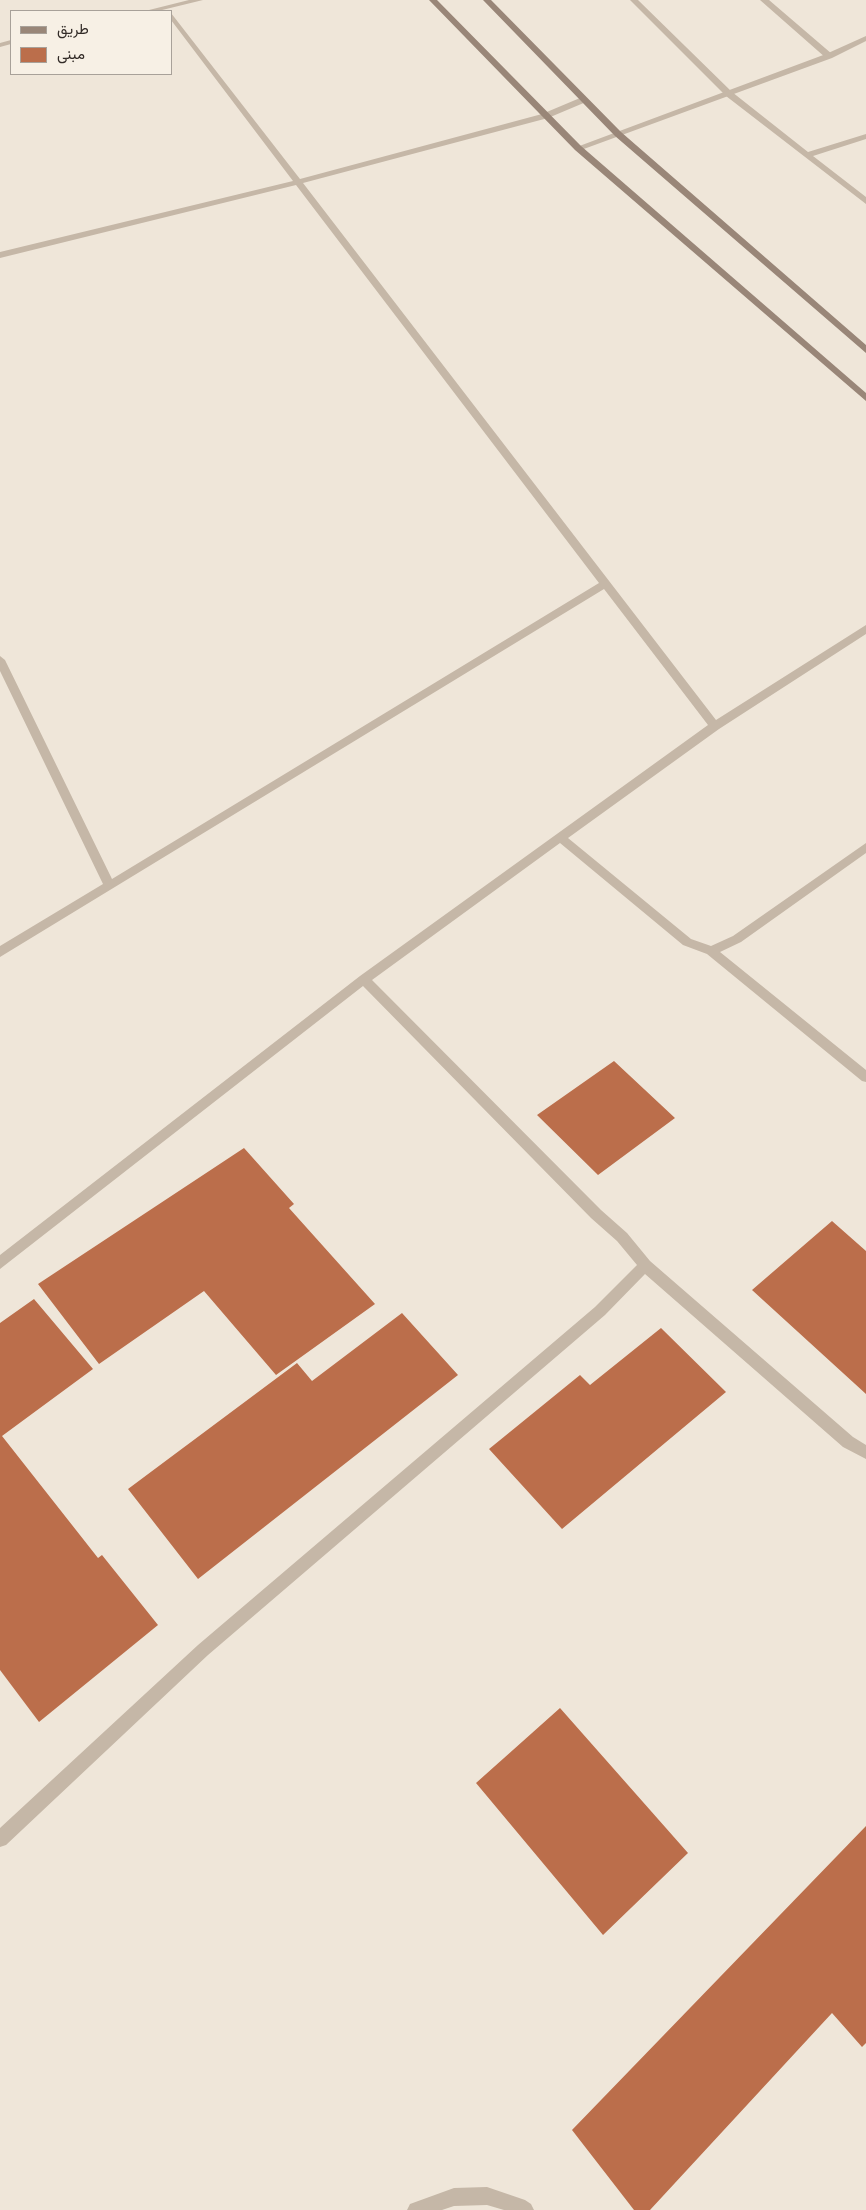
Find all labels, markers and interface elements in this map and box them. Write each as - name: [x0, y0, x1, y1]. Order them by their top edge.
- legend: [10, 10, 172, 75]
- text: طريق: [57, 18, 89, 39]
- text: مبنى: [57, 43, 85, 64]

